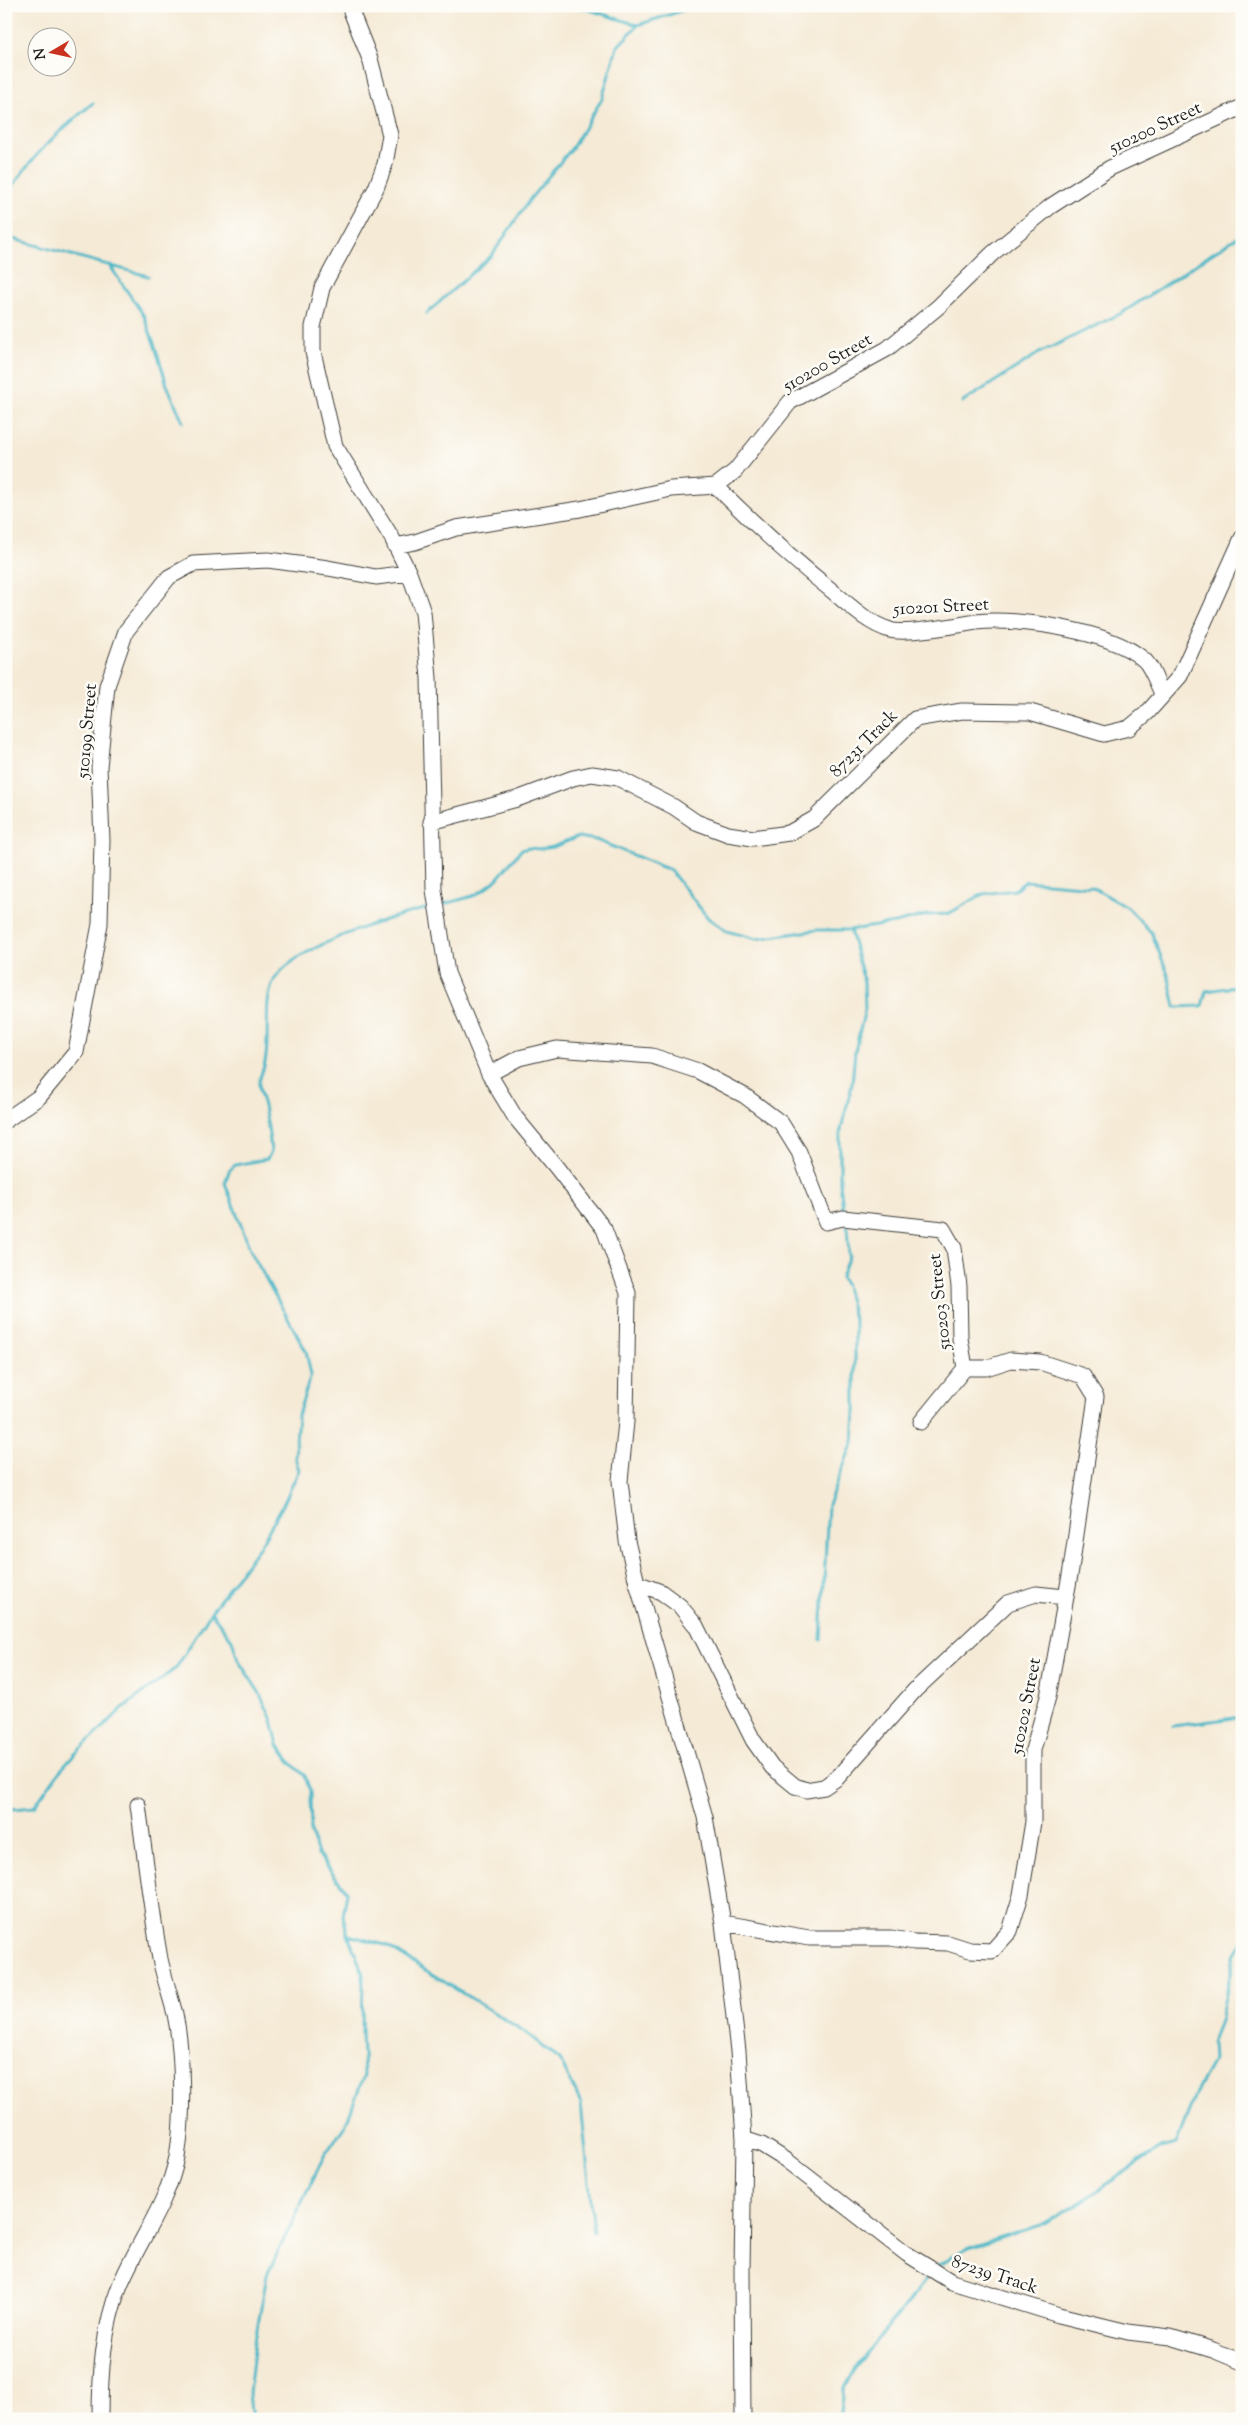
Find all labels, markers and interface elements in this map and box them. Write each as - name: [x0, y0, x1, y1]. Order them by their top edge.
- north arrow: [28, 28, 78, 78]
- text: N: [30, 47, 52, 61]
- street label: 510200 Street: [1104, 96, 1206, 162]
- street label: 510200 Street: [778, 328, 877, 400]
- street label: 510201 Street: [892, 593, 990, 624]
- street label: 510199 Street: [71, 683, 105, 781]
- street label: 87231 Track: [824, 704, 905, 784]
- street label: 510203 Street: [923, 1252, 959, 1352]
- street label: 510202 Street: [1005, 1656, 1049, 1758]
- street label: 87239 Track: [948, 2250, 1041, 2302]

